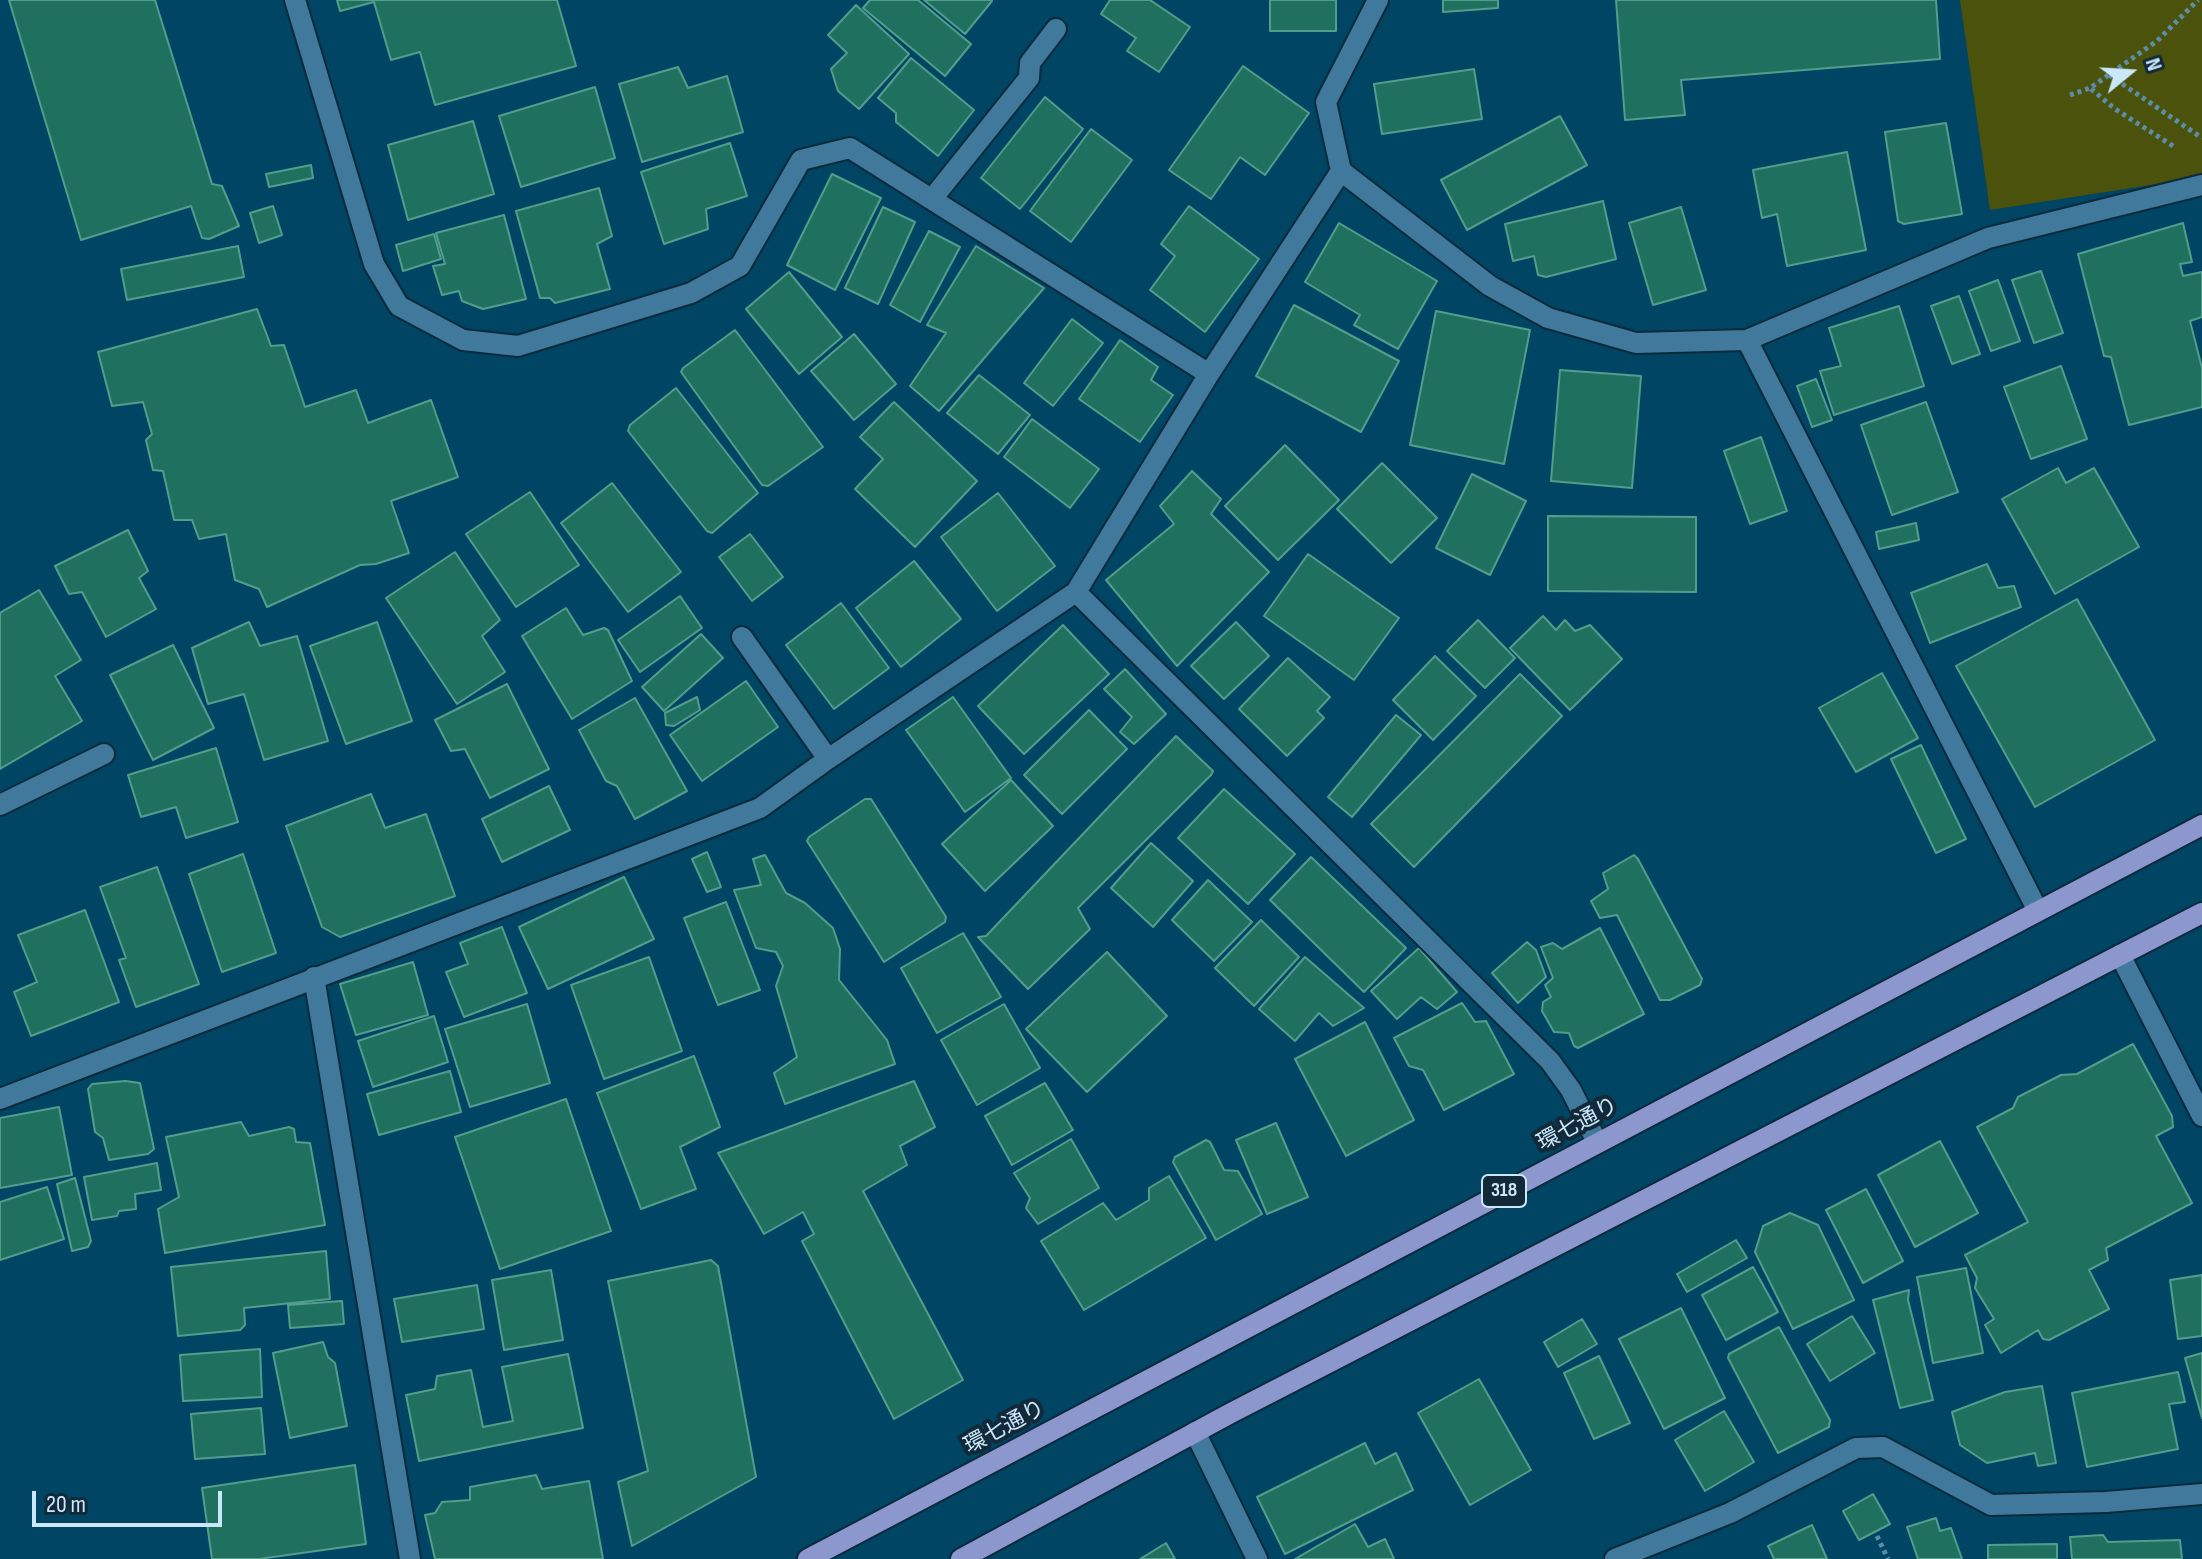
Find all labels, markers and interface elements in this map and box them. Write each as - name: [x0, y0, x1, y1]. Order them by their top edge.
- north arrow: [2090, 32, 2170, 112]
- text: N: [2139, 55, 2168, 74]
- street label: 環七通り: [1533, 1093, 1623, 1157]
- road number: 318: [1482, 1175, 1526, 1207]
- street label: 環七通り: [960, 1396, 1050, 1460]
- scale bar: [36, 1475, 226, 1525]
- text: 20 m: [46, 1490, 86, 1519]

